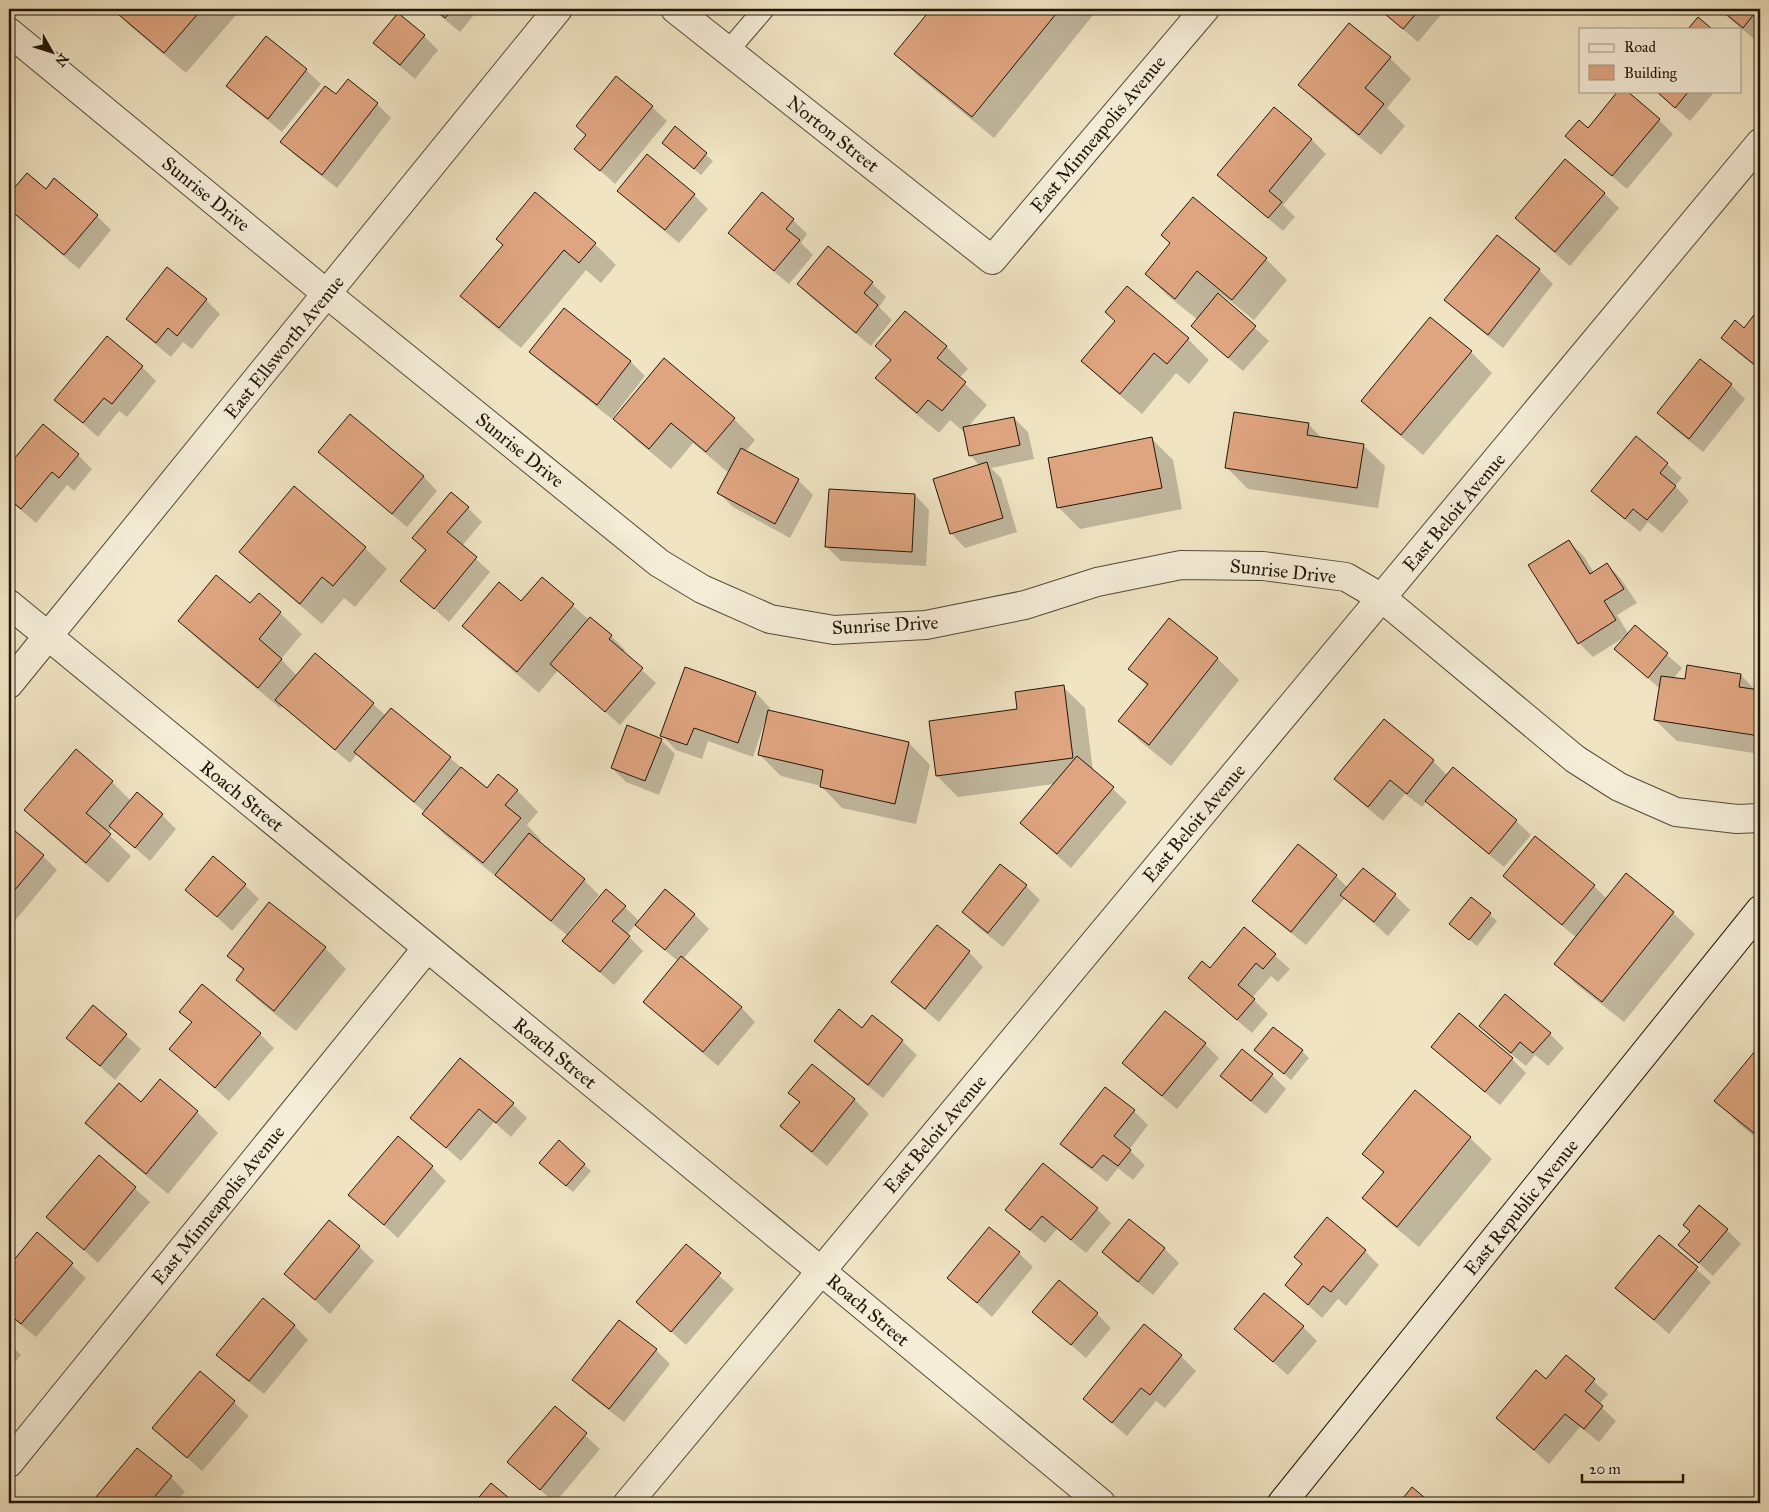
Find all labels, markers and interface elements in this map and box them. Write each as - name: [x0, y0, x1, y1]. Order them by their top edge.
- north arrow: [28, 28, 78, 78]
- legend: [1579, 28, 1742, 92]
- text: Road: [1624, 38, 1656, 56]
- text: N: [51, 50, 72, 70]
- street label: East Minneapolis Avenue: [1025, 51, 1171, 217]
- text: Building: [1624, 64, 1678, 82]
- street label: Norton Street: [782, 91, 884, 177]
- street label: Sunrise Drive: [157, 152, 255, 237]
- street label: East Ellsworth Avenue: [219, 271, 349, 423]
- street label: Sunrise Drive: [471, 408, 569, 493]
- street label: East Beloit Avenue: [1398, 448, 1510, 576]
- street label: Sunrise Drive: [1229, 554, 1337, 588]
- street label: Sunrise Drive: [831, 611, 939, 639]
- street label: Roach Street: [196, 755, 289, 837]
- street label: East Beloit Avenue: [1138, 759, 1250, 887]
- street label: Roach Street: [509, 1012, 602, 1094]
- street label: East Beloit Avenue: [879, 1070, 991, 1198]
- street label: East Minneapolis Avenue: [147, 1121, 289, 1289]
- street label: East Republic Avenue: [1459, 1134, 1583, 1280]
- street label: Roach Street: [822, 1269, 914, 1351]
- scale bar: [1582, 1452, 1683, 1484]
- text: 20 m: [1589, 1460, 1621, 1478]

